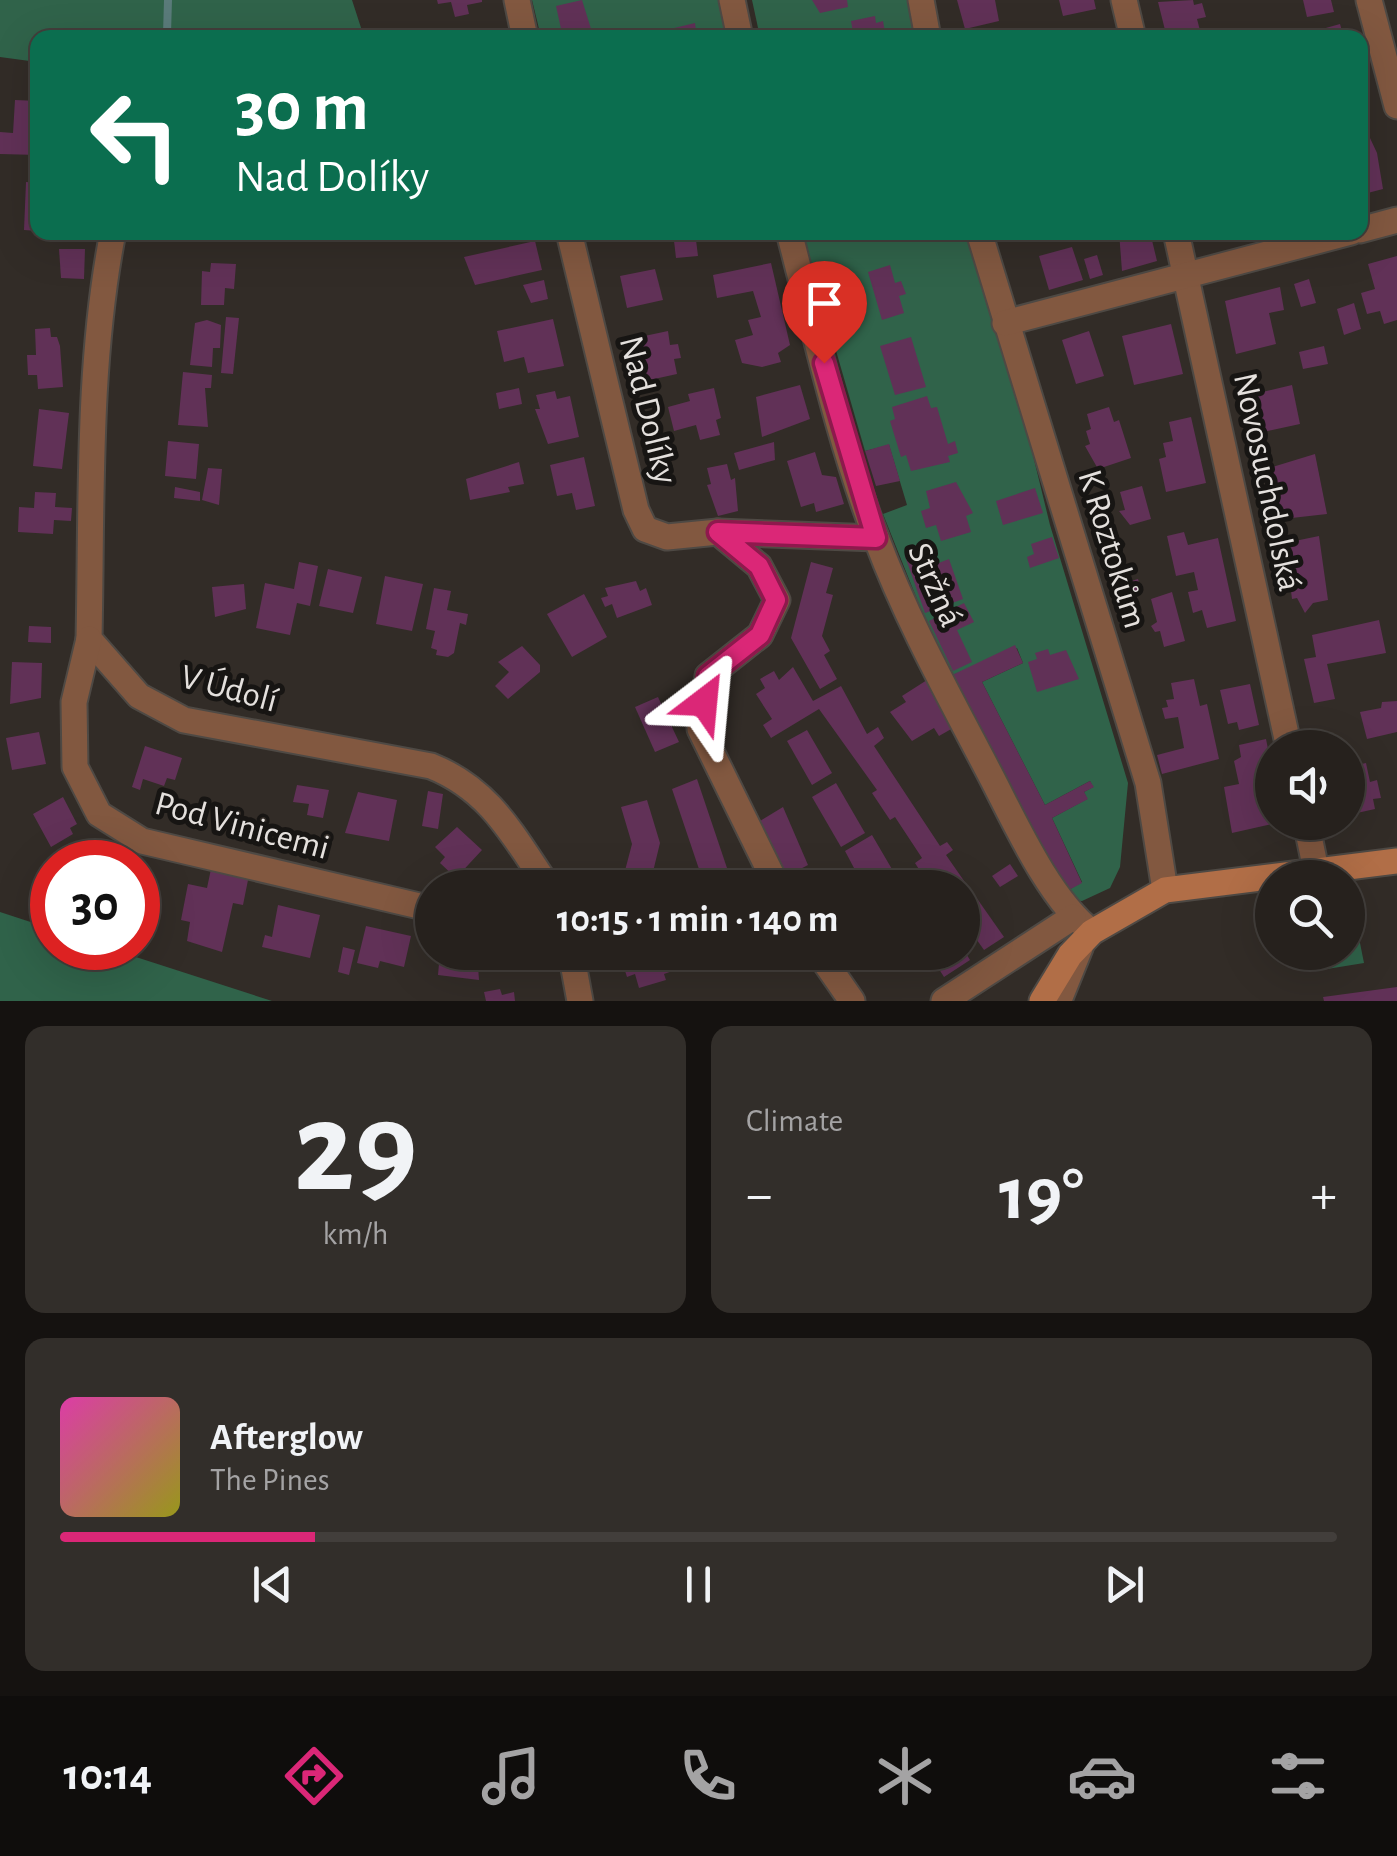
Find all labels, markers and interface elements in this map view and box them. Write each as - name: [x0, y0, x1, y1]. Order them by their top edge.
- icon: left: [70, 70, 200, 200]
- text: 30 m: [235, 73, 369, 143]
- text: Nad Dolíky: [235, 155, 429, 200]
- pin: [782, 261, 867, 364]
- icon: arrive: [797, 276, 852, 331]
- street label: Nad Dolíky: [613, 332, 683, 488]
- street label: Novosuchdolská: [1227, 370, 1307, 594]
- street label: K Roztokům: [1071, 466, 1153, 632]
- street label: Stržná: [901, 538, 969, 632]
- position arrow: [652, 650, 756, 754]
- street label: V Údolí: [177, 657, 282, 719]
- map controls: [1255, 730, 1365, 970]
- button: sound: [1255, 730, 1365, 840]
- street label: Pod Vinicemi: [151, 786, 333, 866]
- speed limit sign: 30: [30, 840, 160, 970]
- button: search: [1255, 860, 1365, 970]
- text: 10:15 · 1 min · 140 m: [557, 901, 838, 939]
- text: 29: [293, 1085, 418, 1215]
- text: Climate: [746, 1105, 843, 1137]
- text: 19°: [999, 1158, 1084, 1233]
- text: −: [746, 1168, 772, 1223]
- text: +: [1311, 1168, 1337, 1223]
- text: km/h: [322, 1218, 389, 1250]
- text: Afterglow: [210, 1419, 363, 1457]
- text: The Pines: [210, 1464, 330, 1496]
- icon: previous: [245, 1557, 300, 1612]
- icon: pause: [671, 1557, 726, 1612]
- icon: next: [1097, 1557, 1152, 1612]
- icon: directions: [279, 1741, 349, 1811]
- icon: music: [476, 1741, 546, 1811]
- icon: phone: [673, 1741, 743, 1811]
- icon: climate: [870, 1741, 940, 1811]
- icon: car: [1067, 1741, 1137, 1811]
- icon: filters: [1263, 1741, 1333, 1811]
- text: 10:14: [63, 1753, 152, 1798]

